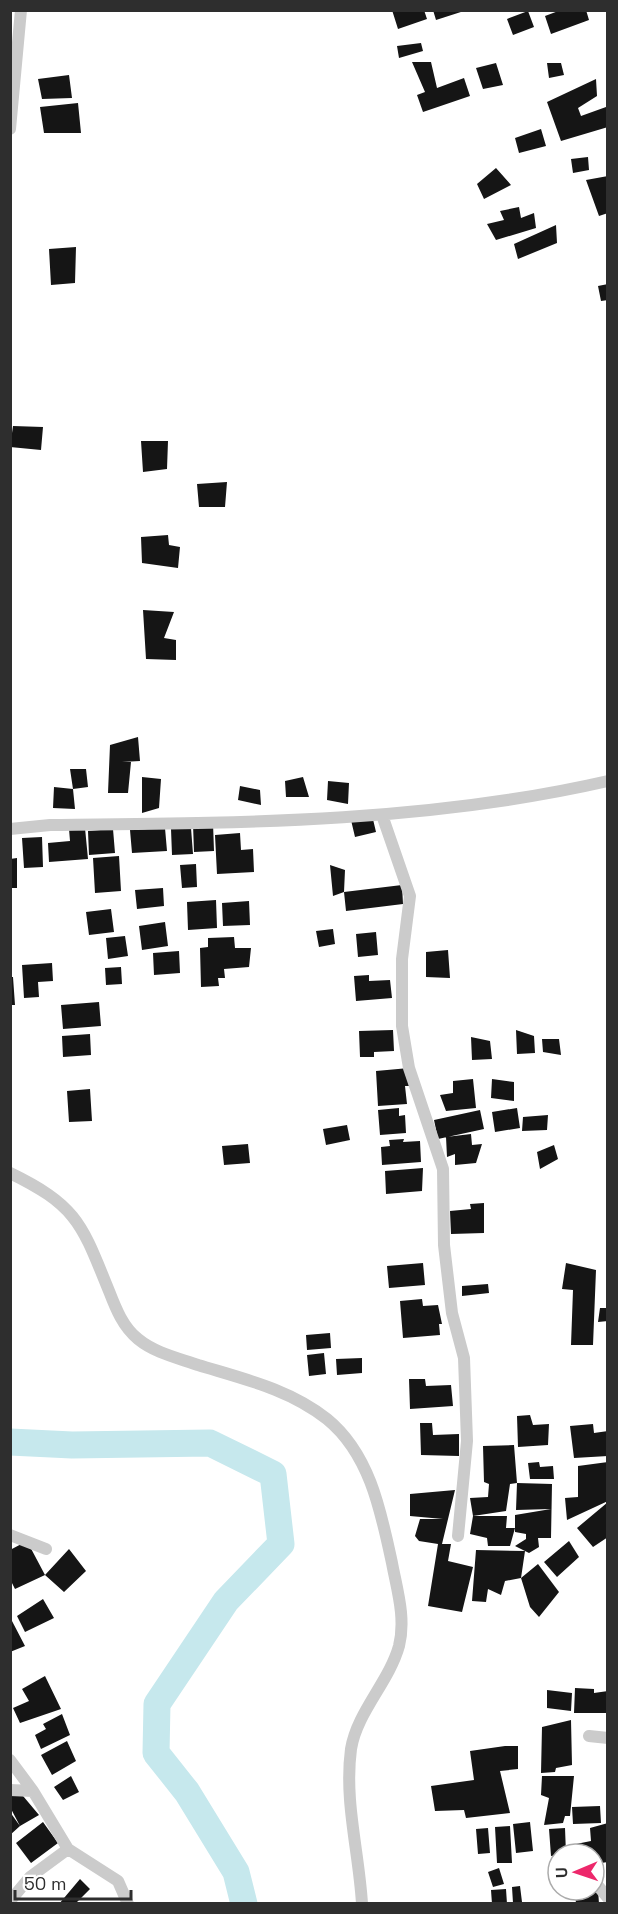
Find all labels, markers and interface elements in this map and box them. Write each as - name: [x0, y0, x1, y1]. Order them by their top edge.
- north arrow: [546, 1842, 606, 1902]
- scale bar: [15, 1863, 130, 1901]
- text: U: [551, 1867, 572, 1878]
- text: 50 m: [24, 1872, 66, 1895]

